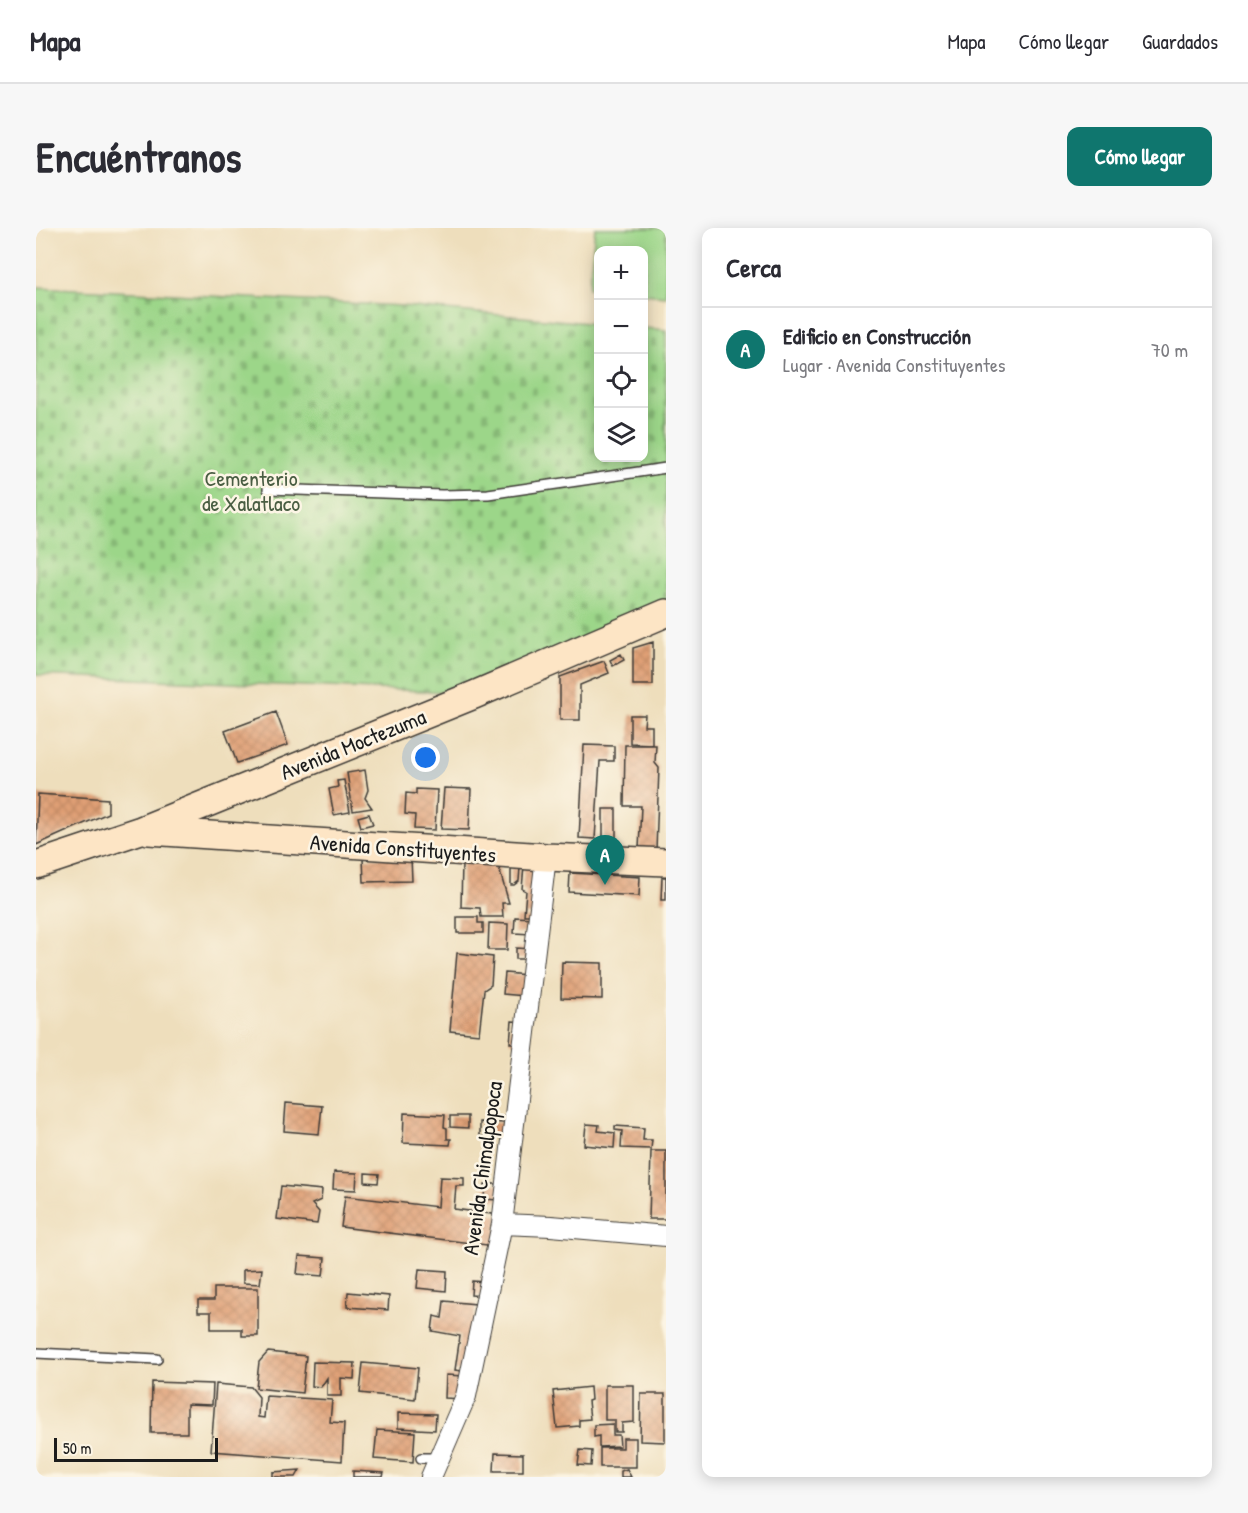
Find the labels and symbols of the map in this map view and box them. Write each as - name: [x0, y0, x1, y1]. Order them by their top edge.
- park label: Cementerio de Xalatlaco: [202, 463, 300, 518]
- street label: Avenida Moctezuma: [276, 701, 430, 787]
- your location: [411, 743, 440, 772]
- street label: Avenida Constituyentes: [309, 827, 497, 869]
- pin: A: [586, 836, 624, 885]
- street label: Avenida Chimalpopoca: [455, 1079, 509, 1257]
- scale bar: [54, 1435, 218, 1462]

